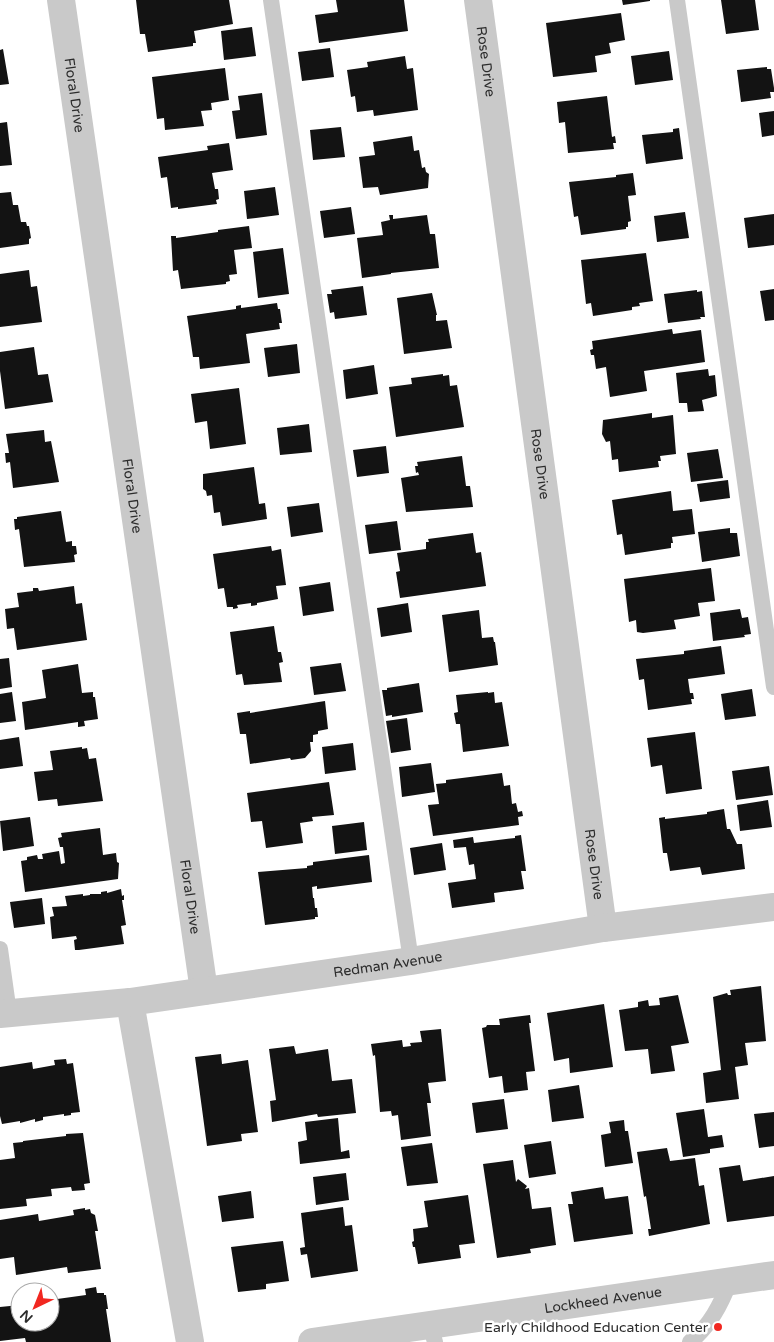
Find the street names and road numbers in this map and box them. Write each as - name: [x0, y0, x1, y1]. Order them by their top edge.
- street label: Rose Drive: [473, 25, 499, 98]
- street label: Floral Drive: [60, 57, 88, 134]
- street label: Rose Drive: [527, 427, 553, 500]
- street label: Floral Drive: [118, 457, 146, 535]
- street label: Rose Drive: [581, 828, 607, 901]
- street label: Floral Drive: [176, 858, 204, 935]
- street label: Redman Avenue: [332, 948, 444, 981]
- street label: Lockheed Avenue: [543, 1283, 663, 1317]

